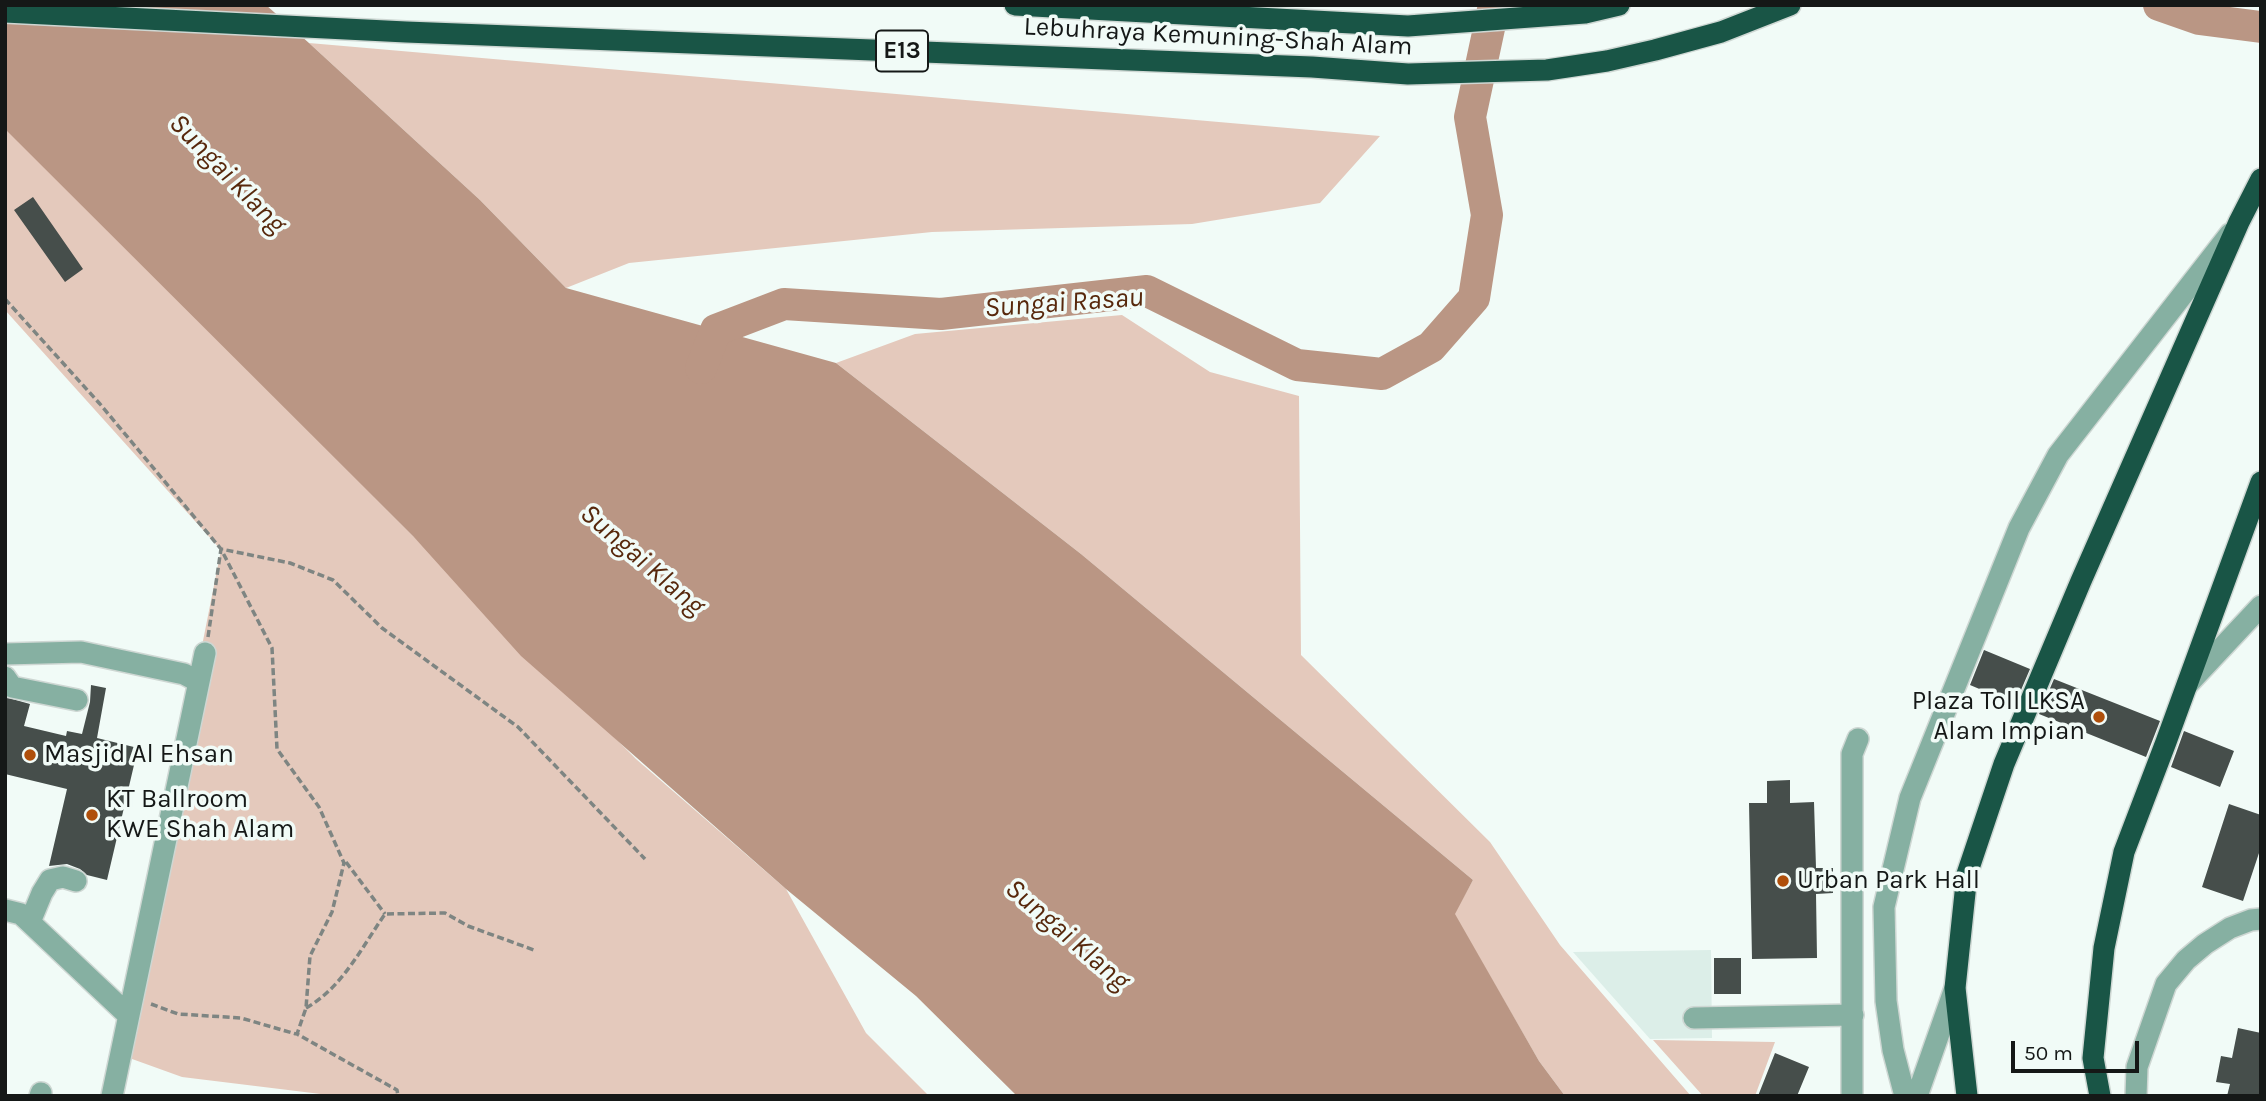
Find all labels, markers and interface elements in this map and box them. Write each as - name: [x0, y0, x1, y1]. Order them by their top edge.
- street label: Lebuhraya Kemuning-Shah Alam: [1023, 11, 1413, 63]
- road number: E13: [876, 31, 928, 72]
- water label: Sungai Klang: [162, 107, 292, 241]
- water label: Sungai Rasau: [983, 281, 1145, 325]
- water label: Sungai Klang: [573, 497, 711, 623]
- place label: Plaza Toll LKSA Alam Impian: [1912, 686, 2085, 748]
- marker: Plaza Toll LKSA Alam Impian: [2091, 709, 2107, 725]
- place label: Masjid Al Ehsan: [44, 739, 234, 771]
- marker: Masjid Al Ehsan: [22, 747, 38, 763]
- place label: KT Ballroom KWE Shah Alam: [106, 784, 294, 846]
- marker: KT Ballroom KWE Shah Alam: [84, 807, 100, 823]
- place label: Urban Park Hall: [1797, 865, 1980, 897]
- water label: Sungai Klang: [998, 872, 1136, 998]
- marker: Urban Park Hall: [1775, 873, 1791, 889]
- scale bar: [2014, 1028, 2142, 1072]
- text: 50 m: [2024, 1041, 2073, 1065]

